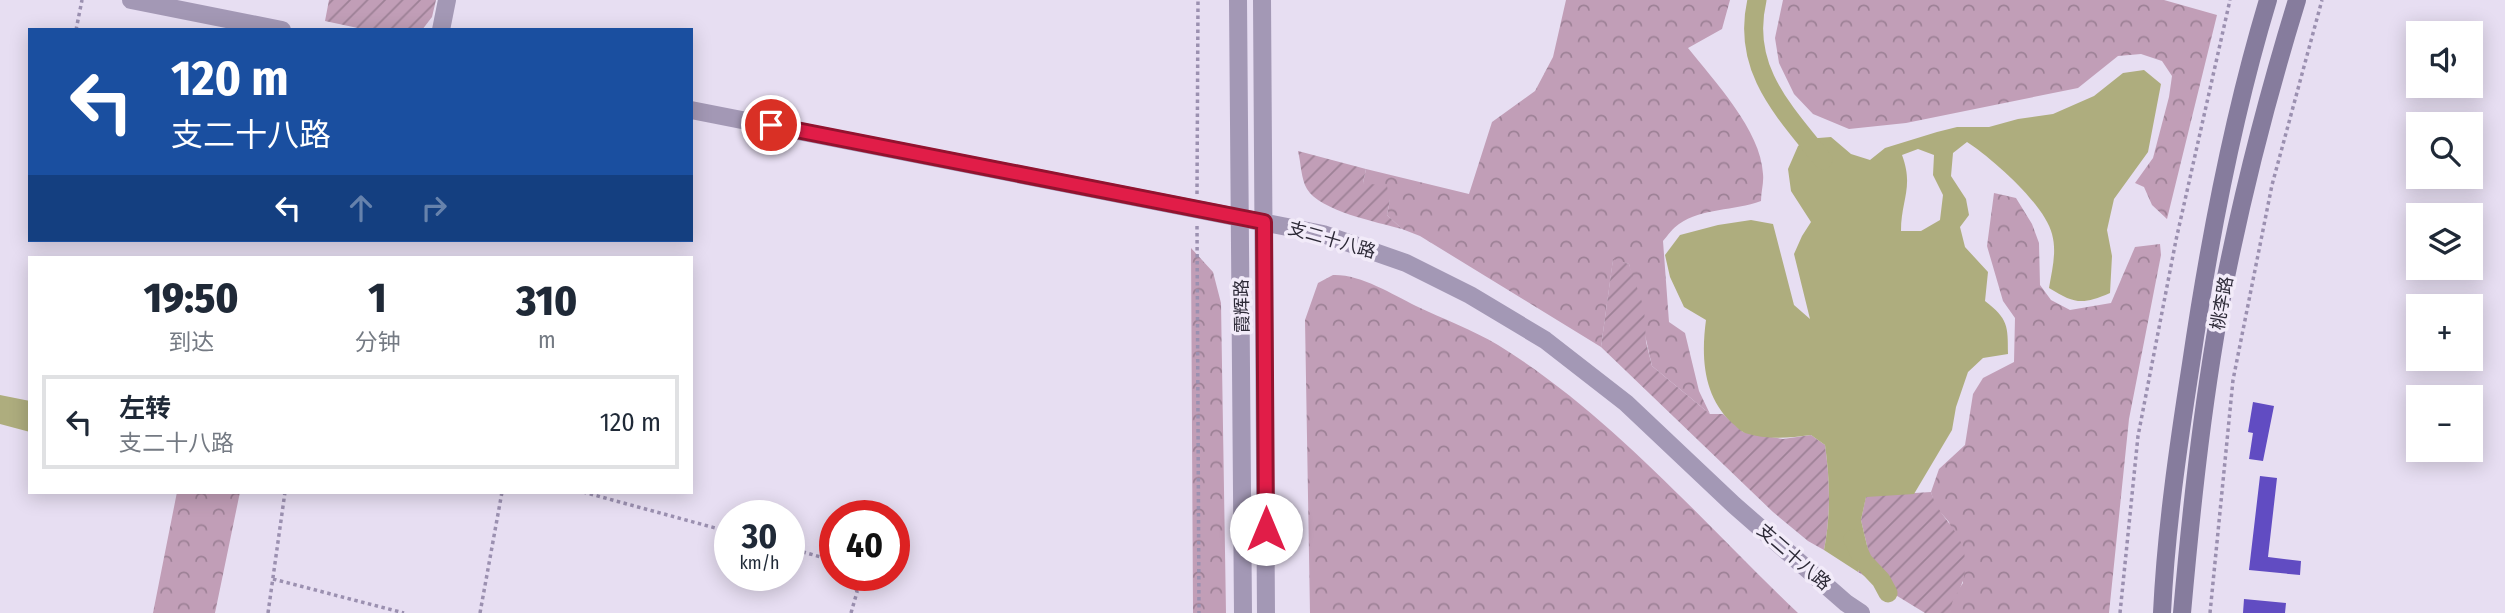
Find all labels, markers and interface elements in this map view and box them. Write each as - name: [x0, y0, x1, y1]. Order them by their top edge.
- map controls: [2406, 21, 2483, 462]
- button: sound: [2406, 21, 2483, 98]
- text: 120 m: [171, 49, 289, 108]
- icon: left: [56, 56, 147, 147]
- pin: [741, 95, 801, 155]
- icon: arrive: [752, 106, 790, 144]
- button: search: [2406, 112, 2483, 189]
- text: 支二十八路: [171, 116, 331, 154]
- icon: left: [269, 189, 307, 227]
- icon: ahead: [342, 189, 380, 227]
- icon: right: [415, 189, 453, 227]
- button: layers: [2406, 203, 2483, 280]
- street label: 支二十八路: [1286, 217, 1378, 263]
- text: 19:50: [144, 273, 239, 323]
- text: 1: [368, 273, 387, 323]
- street label: 桃李路: [2206, 275, 2238, 331]
- text: 310: [516, 276, 577, 326]
- street label: 霞辉路: [1231, 279, 1253, 333]
- button: +: [2406, 294, 2483, 371]
- text: m: [538, 326, 556, 354]
- text: 到达: [168, 328, 214, 356]
- text: 分钟: [354, 328, 400, 356]
- button: −: [2406, 385, 2483, 462]
- text: 左转: [119, 393, 171, 424]
- icon: left: [60, 403, 98, 441]
- text: 120 m: [600, 407, 661, 438]
- text: 支二十八路: [119, 429, 234, 457]
- position arrow: [1229, 492, 1303, 566]
- speed limit sign: 40: [819, 500, 910, 591]
- text: 30: [742, 515, 777, 557]
- street label: 支二十八路: [1753, 519, 1835, 595]
- text: km/h: [739, 552, 780, 574]

